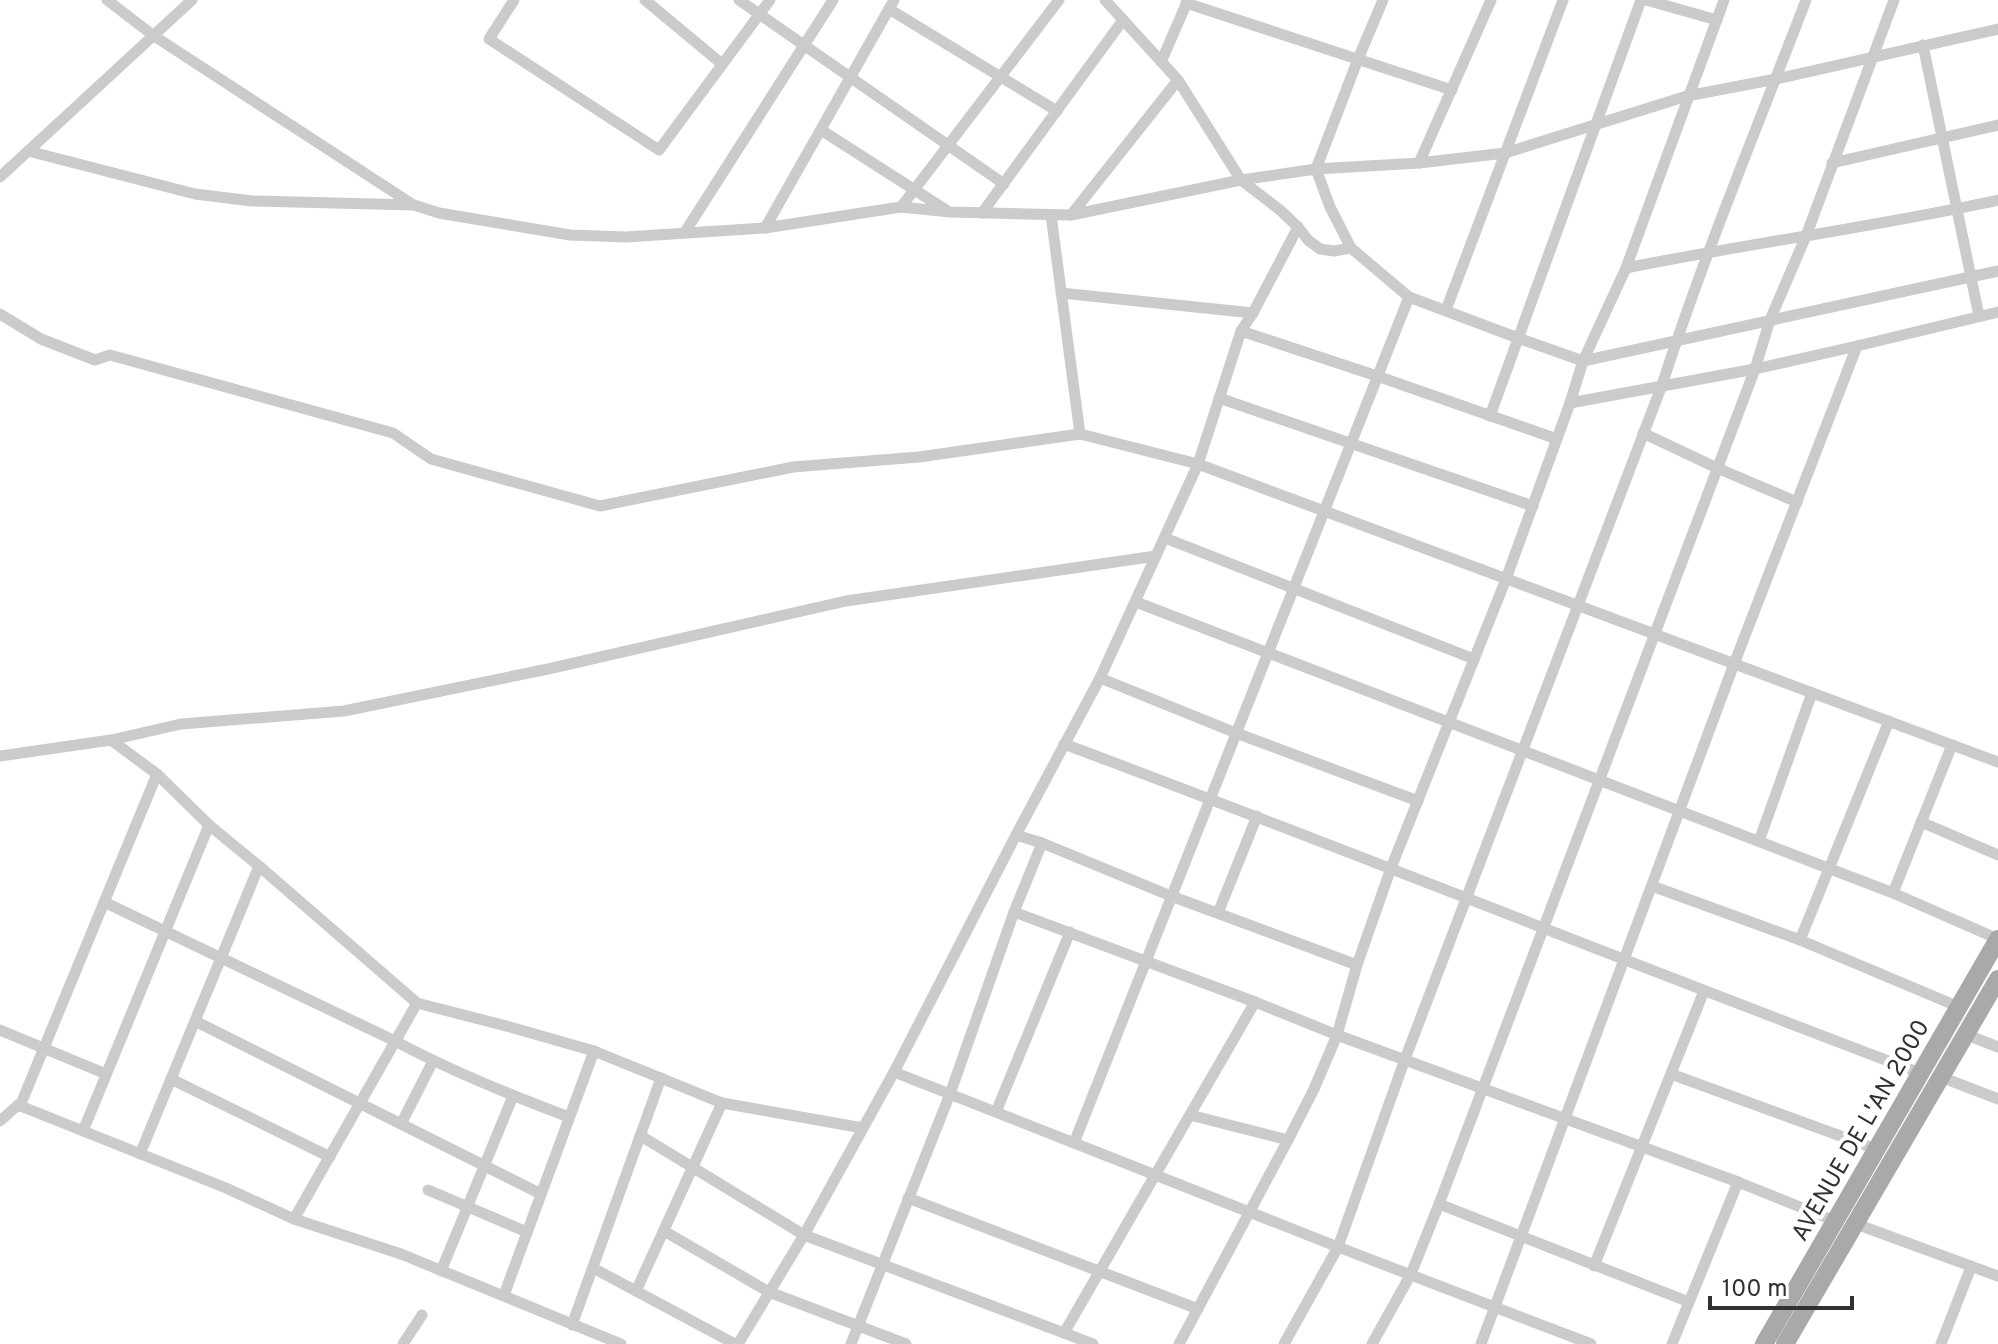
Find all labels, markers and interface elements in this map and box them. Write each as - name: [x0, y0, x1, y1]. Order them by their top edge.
- street label: AVENUE DE L'AN 2000: [1786, 1015, 1937, 1247]
- scale bar: [1710, 1260, 1852, 1310]
- text: 100 m: [1722, 1275, 1788, 1305]

